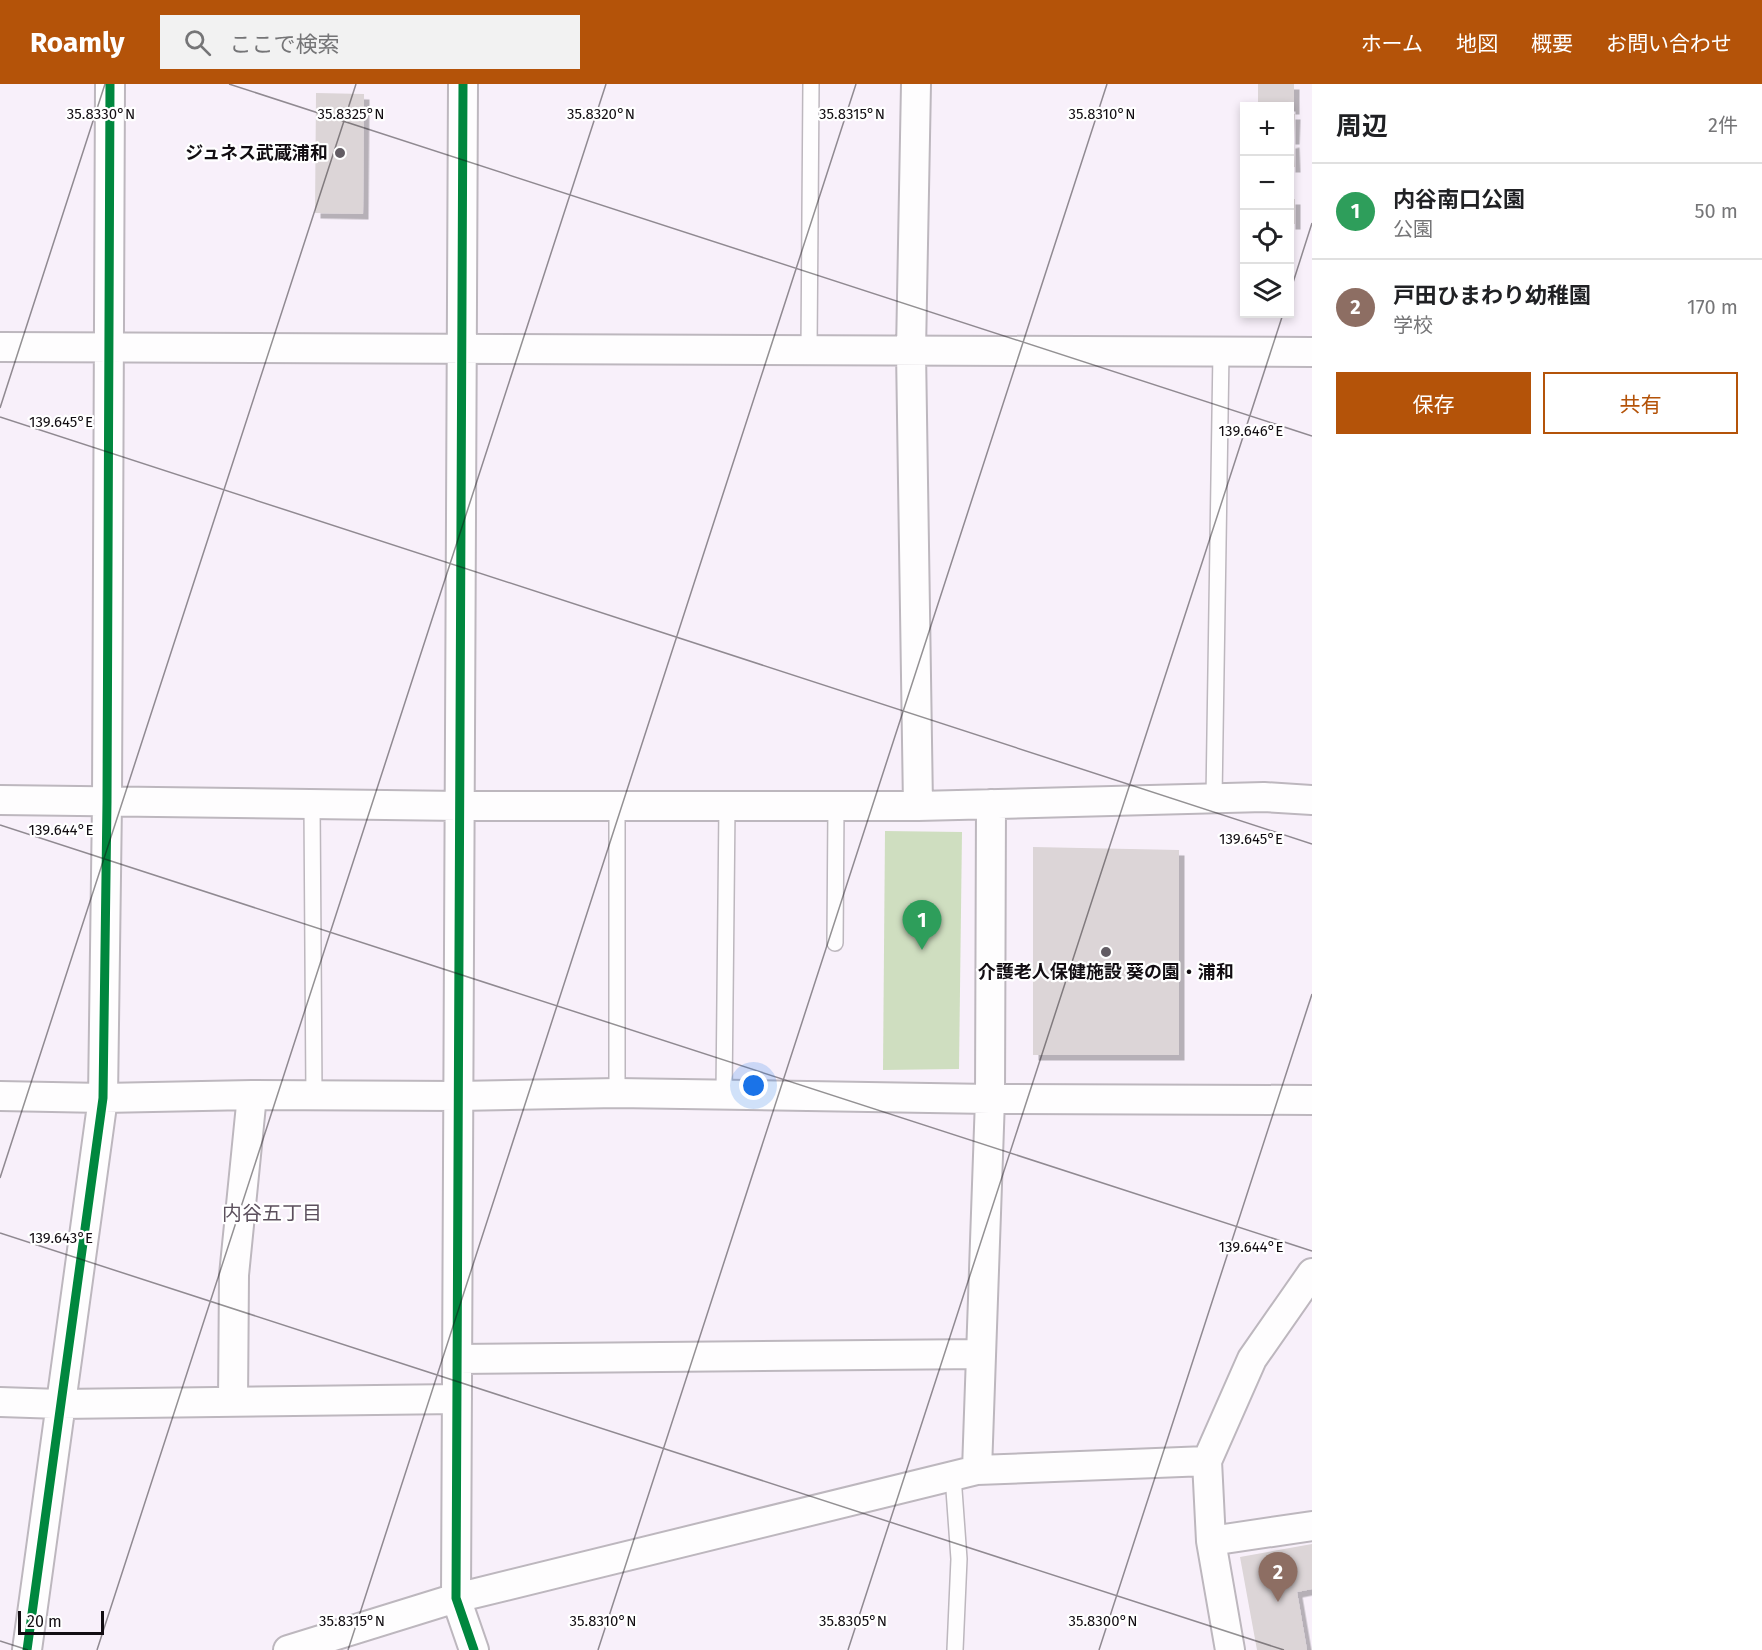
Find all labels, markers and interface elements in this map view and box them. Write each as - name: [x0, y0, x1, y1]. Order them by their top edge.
- search box: [160, 15, 580, 69]
- text: Roamly: [30, 26, 124, 59]
- icon: search: [181, 26, 214, 59]
- text: ここで検索: [229, 31, 340, 58]
- text: ホーム: [1361, 31, 1423, 57]
- text: 地図: [1456, 31, 1498, 57]
- text: 概要: [1531, 31, 1573, 57]
- text: お問い合わせ: [1606, 31, 1732, 57]
- map controls: [1240, 102, 1294, 318]
- button: +: [1240, 102, 1294, 156]
- text: 35.8330°N: [67, 105, 135, 123]
- text: 35.8325°N: [317, 105, 385, 123]
- text: 35.8320°N: [567, 105, 635, 123]
- text: 35.8315°N: [819, 105, 885, 123]
- text: 35.8310°N: [1069, 105, 1135, 123]
- text: 周辺: [1336, 111, 1388, 142]
- text: 2件: [1708, 113, 1738, 137]
- place label: ジュネス武蔵浦和: [185, 142, 328, 164]
- marker: ジュネス武蔵浦和: [333, 146, 347, 160]
- button: −: [1240, 156, 1294, 210]
- text: 内谷南口公園: [1393, 186, 1525, 213]
- text: 1: [1351, 199, 1360, 223]
- text: 50 m: [1694, 199, 1738, 223]
- button: locate: [1240, 210, 1294, 264]
- text: 公園: [1393, 217, 1433, 241]
- button: layers: [1240, 264, 1294, 318]
- text: 戸田ひまわり幼稚園: [1393, 282, 1591, 309]
- text: 2: [1350, 295, 1361, 319]
- text: 170 m: [1687, 295, 1738, 319]
- text: 学校: [1393, 313, 1433, 337]
- button: 保存: [1336, 372, 1531, 434]
- button: 共有: [1543, 372, 1738, 434]
- text: 139.645°E: [29, 413, 93, 431]
- text: 139.646°E: [1219, 422, 1283, 440]
- text: 139.644°E: [29, 821, 93, 839]
- text: 139.645°E: [1219, 830, 1283, 848]
- pin: 1: [902, 900, 942, 950]
- marker: 介護老人保健施設 葵の園・浦和: [1099, 945, 1113, 959]
- place label: 介護老人保健施設 葵の園・浦和: [978, 961, 1234, 983]
- your location: [739, 1071, 768, 1100]
- district label: 内谷五丁目: [222, 1201, 322, 1225]
- text: 139.643°E: [29, 1229, 93, 1247]
- text: 139.644°E: [1219, 1238, 1283, 1256]
- pin: 2: [1258, 1552, 1298, 1602]
- scale bar: [18, 1608, 104, 1636]
- text: 20 m: [27, 1612, 62, 1631]
- text: 35.8315°N: [319, 1612, 385, 1630]
- text: 35.8310°N: [570, 1612, 636, 1630]
- text: 35.8305°N: [819, 1612, 887, 1630]
- text: 35.8300°N: [1068, 1612, 1138, 1630]

